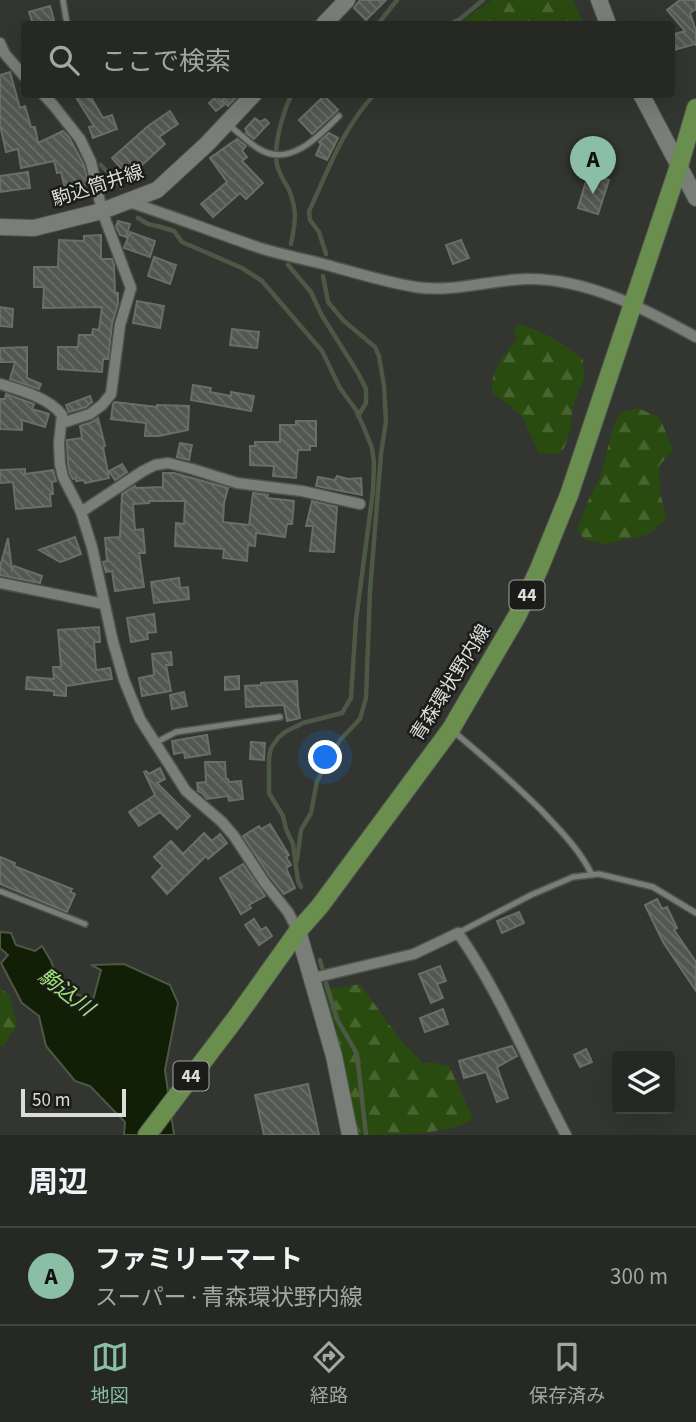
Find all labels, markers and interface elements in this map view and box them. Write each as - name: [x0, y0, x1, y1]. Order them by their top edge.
- search box: [21, 21, 675, 98]
- icon: search: [45, 41, 83, 79]
- text: ここで検索: [101, 43, 231, 80]
- pin: A: [570, 136, 616, 194]
- street label: 駒込筒井線: [49, 158, 147, 214]
- road number: 44: [510, 580, 544, 610]
- street label: 青森環状野内線: [404, 619, 498, 747]
- your location: [308, 740, 342, 774]
- water label: 駒込川: [32, 961, 102, 1024]
- map controls: [612, 1051, 675, 1114]
- button: layers: [612, 1051, 675, 1114]
- road number: 44: [174, 1062, 208, 1091]
- scale bar: [21, 1086, 126, 1118]
- text: 50 m: [32, 1087, 70, 1114]
- text: 周辺: [28, 1161, 88, 1204]
- text: ファミリーマート: [95, 1241, 303, 1278]
- text: A: [44, 1260, 58, 1293]
- text: 300 m: [610, 1260, 668, 1293]
- text: スーパー · 青森環状野内線: [95, 1281, 363, 1314]
- tab: 地図: [91, 1338, 129, 1410]
- tab: 経路: [310, 1338, 348, 1410]
- tab: 保存済み: [529, 1338, 605, 1410]

